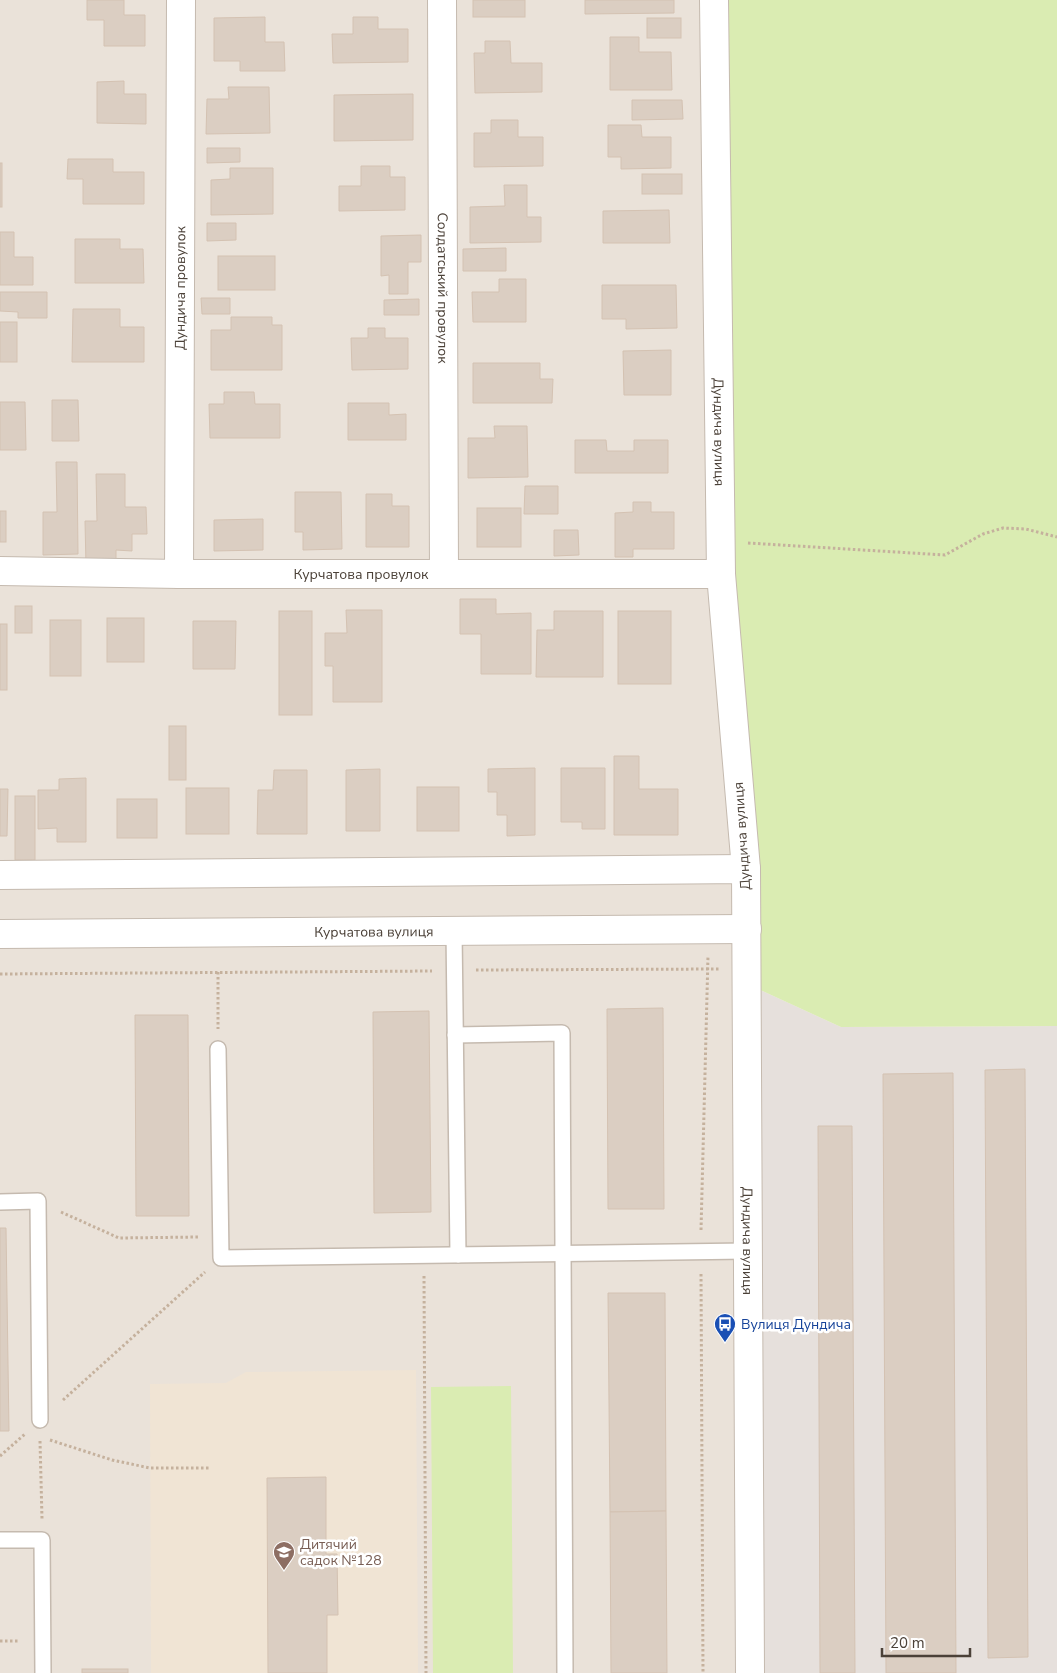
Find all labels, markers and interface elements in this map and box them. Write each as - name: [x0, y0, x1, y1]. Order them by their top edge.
- street label: Солдатський провулок: [433, 212, 453, 364]
- street label: Дундича провулок: [170, 225, 190, 350]
- street label: Дундича вулиця: [709, 378, 729, 486]
- street label: Курчатова провулок: [293, 565, 429, 584]
- street label: Дундича вулиця: [729, 781, 755, 891]
- street label: Курчатова вулиця: [314, 922, 434, 941]
- street label: Дундича вулиця: [738, 1187, 758, 1295]
- bus stop icon: Вулиця Дундича: [713, 1312, 737, 1343]
- place label: Вулиця Дундича: [741, 1315, 851, 1334]
- place label: Дитячий садок №128: [300, 1535, 382, 1570]
- school or university icon: Дитячий садок №128: [272, 1540, 296, 1571]
- scale bar: [882, 1626, 970, 1658]
- text: 20 m: [890, 1633, 925, 1653]

